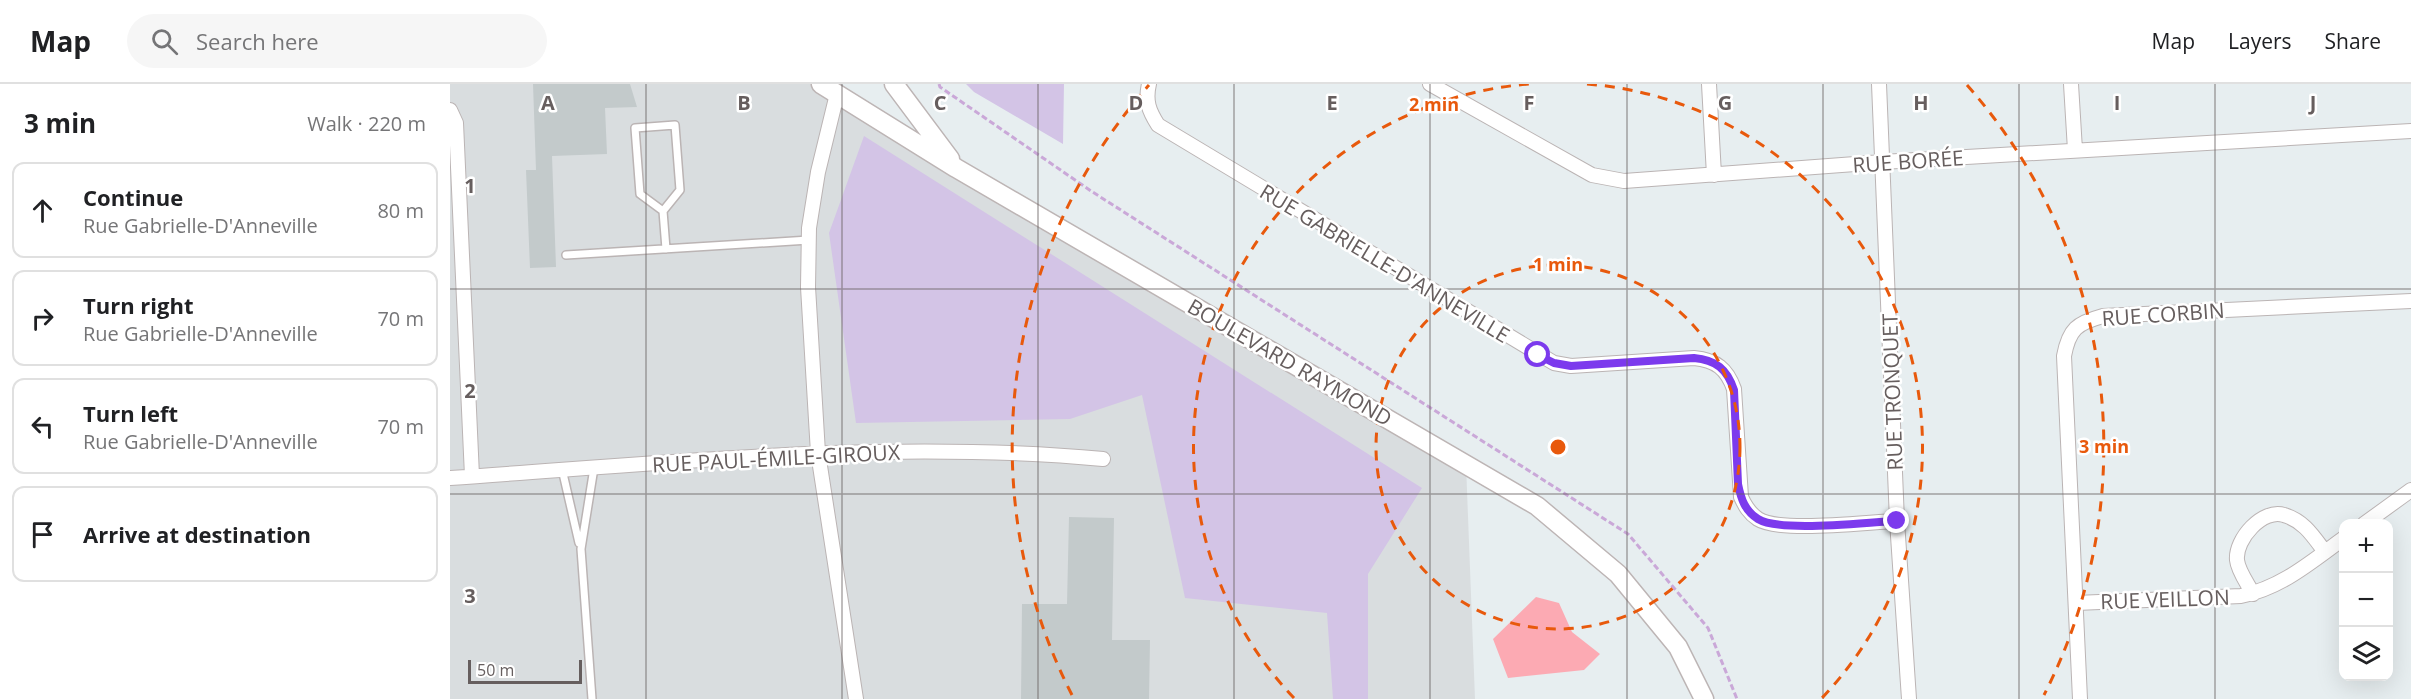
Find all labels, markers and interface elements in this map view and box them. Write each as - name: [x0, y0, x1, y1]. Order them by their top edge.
- search box: [127, 14, 547, 68]
- text: Map: [30, 22, 91, 60]
- icon: search: [148, 25, 181, 58]
- text: Search here: [196, 26, 319, 56]
- text: Map: [2152, 27, 2195, 55]
- text: Layers: [2228, 27, 2292, 55]
- text: Share: [2325, 27, 2381, 55]
- text: A: [541, 89, 555, 116]
- text: B: [737, 89, 751, 116]
- text: C: [934, 89, 947, 116]
- text: D: [1129, 89, 1143, 116]
- text: E: [1326, 89, 1338, 116]
- text: F: [1524, 89, 1534, 116]
- text: G: [1718, 89, 1732, 116]
- text: H: [1913, 89, 1929, 116]
- text: I: [2114, 89, 2120, 116]
- text: J: [2308, 89, 2316, 116]
- text: 2 min: [1409, 92, 1459, 116]
- text: 3 min: [24, 105, 96, 141]
- text: Walk · 220 m: [307, 110, 426, 137]
- street label: RUE BORÉE: [1851, 143, 1965, 179]
- text: 1: [464, 172, 476, 199]
- street label: RUE GABRIELLE-D'ANNEVILLE: [1255, 177, 1515, 349]
- text: Continue: [83, 182, 183, 212]
- icon: ahead: [26, 194, 59, 227]
- text: 80 m: [377, 197, 424, 224]
- text: Rue Gabrielle-D'Anneville: [83, 212, 318, 239]
- text: 1 min: [1533, 252, 1583, 276]
- text: Turn right: [83, 290, 194, 320]
- street label: BOULEVARD RAYMOND: [1183, 292, 1397, 432]
- street label: RUE CORBIN: [2101, 296, 2225, 332]
- icon: right: [26, 302, 59, 335]
- text: 70 m: [377, 305, 424, 332]
- street label: RUE TRONQUET: [1875, 313, 1909, 471]
- text: Rue Gabrielle-D'Anneville: [83, 320, 318, 347]
- route start: [1524, 341, 1550, 367]
- text: 2: [464, 377, 476, 404]
- text: Turn left: [83, 398, 178, 428]
- icon: left: [26, 410, 59, 443]
- text: 70 m: [377, 413, 424, 440]
- text: Rue Gabrielle-D'Anneville: [83, 428, 318, 455]
- text: 3 min: [2079, 434, 2129, 458]
- street label: RUE PAUL-ÉMILE-GIROUX: [651, 437, 901, 478]
- centre of rings: [1548, 437, 1568, 457]
- route end: [1883, 507, 1909, 533]
- icon: arrive: [26, 518, 59, 551]
- text: Arrive at destination: [83, 519, 311, 549]
- map controls: [2339, 519, 2393, 681]
- button: +: [2339, 519, 2393, 573]
- button: −: [2339, 573, 2393, 627]
- text: 3: [464, 582, 476, 609]
- street label: RUE VEILLON: [2100, 583, 2230, 615]
- button: layers: [2339, 627, 2393, 681]
- scale bar: [468, 657, 582, 684]
- text: 50 m: [477, 659, 514, 681]

